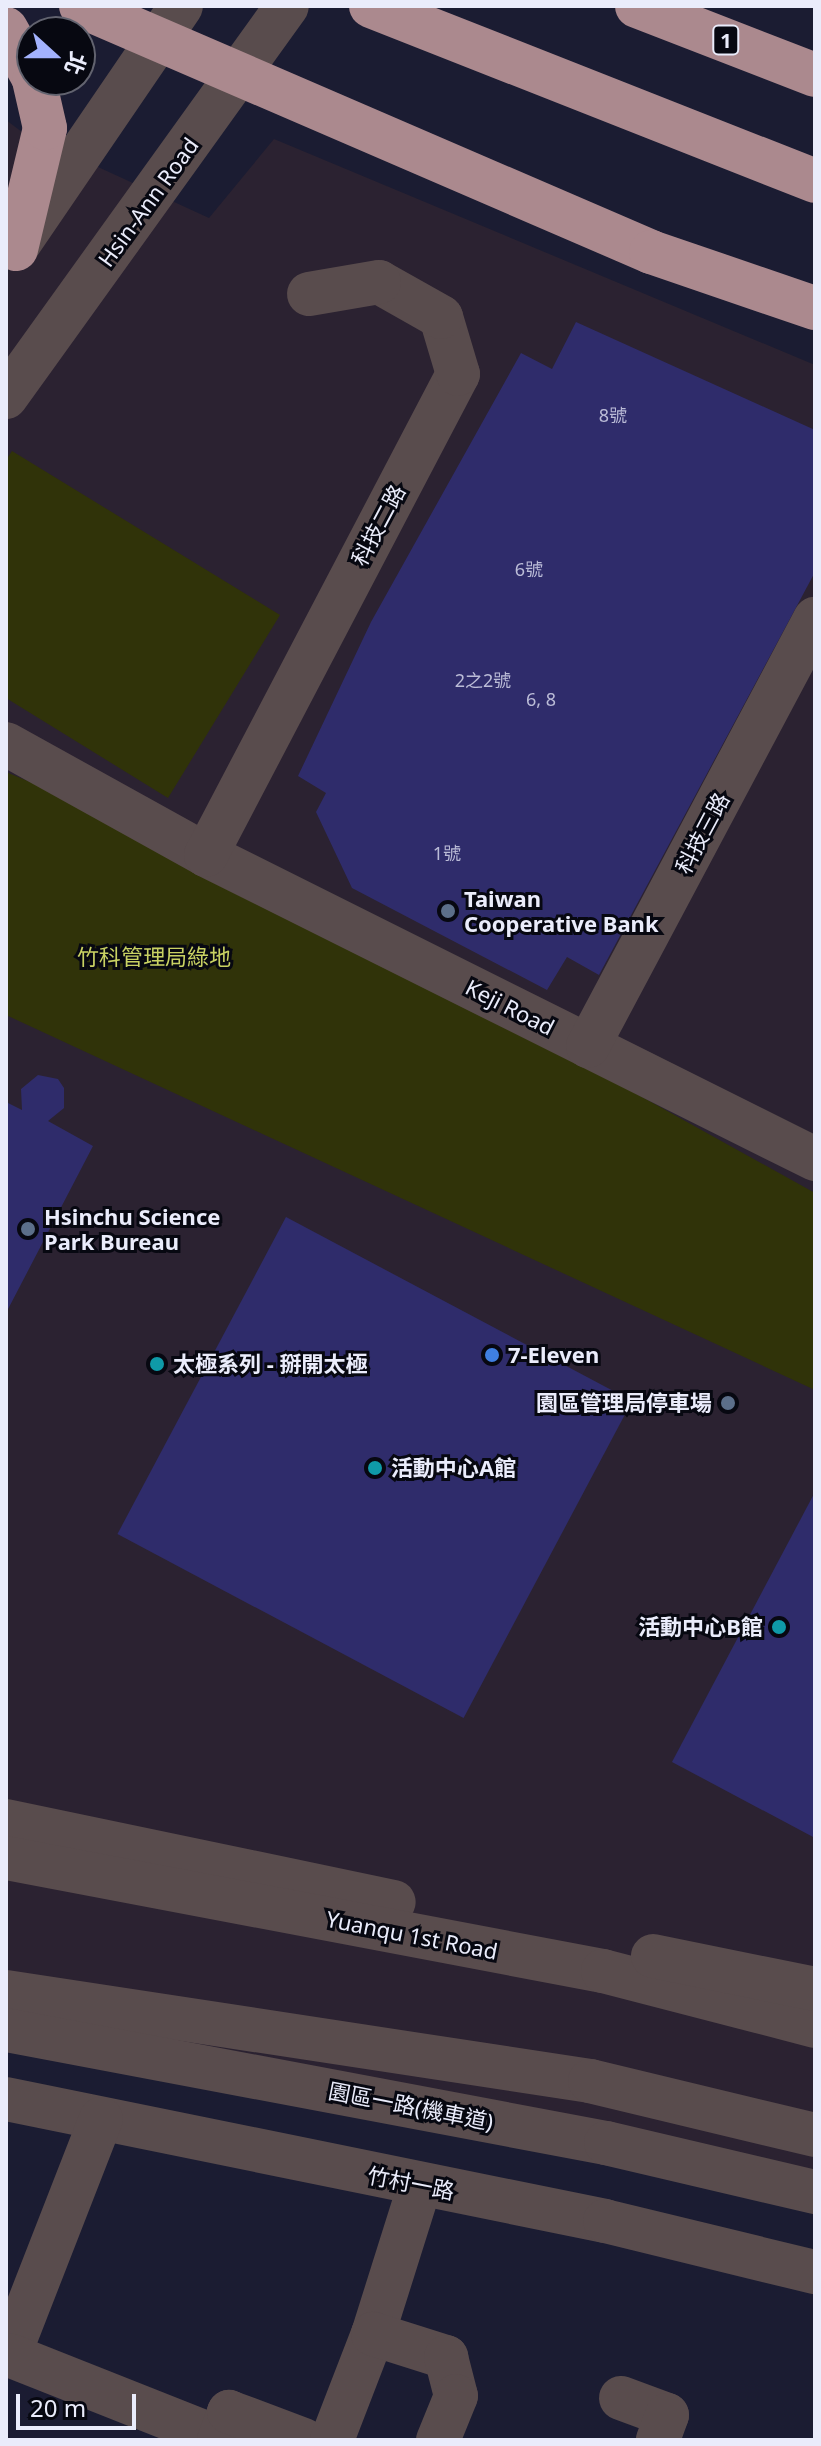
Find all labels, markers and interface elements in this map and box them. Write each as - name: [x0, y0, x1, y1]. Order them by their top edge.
- north arrow: [16, 16, 96, 96]
- road number: 1: [712, 24, 740, 56]
- text: 北: [59, 48, 94, 80]
- street label: Hsin-Ann Road: [92, 132, 204, 272]
- house number: 8號: [599, 404, 627, 426]
- street label: 科技二路: [346, 480, 410, 570]
- house number: 6號: [515, 558, 543, 580]
- house number: 2之2號: [455, 669, 511, 691]
- house number: 6, 8: [526, 688, 556, 710]
- street label: 科技三路: [670, 788, 734, 878]
- house number: 1號: [433, 842, 461, 864]
- place label: Taiwan Cooperative Bank: [464, 885, 659, 936]
- marker: Taiwan Cooperative Bank: [439, 902, 457, 920]
- park label: 竹科管理局綠地: [77, 944, 231, 970]
- street label: Keji Road: [461, 973, 559, 1041]
- place label: Hsinchu Science Park Bureau: [44, 1203, 220, 1254]
- marker: Hsinchu Science Park Bureau: [19, 1220, 37, 1238]
- place label: 7-Eleven: [508, 1342, 599, 1368]
- marker: 7-Eleven: [483, 1346, 501, 1364]
- place label: 太極系列 - 掰開太極: [173, 1351, 367, 1377]
- marker: 太極系列 - 掰開太極: [148, 1355, 166, 1373]
- place label: 園區管理局停車場: [536, 1390, 712, 1416]
- marker: 園區管理局停車場: [719, 1394, 737, 1412]
- place label: 活動中心A館: [391, 1455, 516, 1481]
- marker: 活動中心A館: [366, 1459, 384, 1477]
- place label: 活動中心B館: [638, 1614, 763, 1640]
- marker: 活動中心B館: [770, 1618, 788, 1636]
- street label: Yuanqu 1st Road: [324, 1905, 500, 1965]
- street label: 園區一路(機車道): [326, 2077, 496, 2135]
- street label: 竹村一路: [365, 2162, 457, 2204]
- scale bar: [20, 2378, 140, 2428]
- text: 20 m: [30, 2391, 86, 2424]

